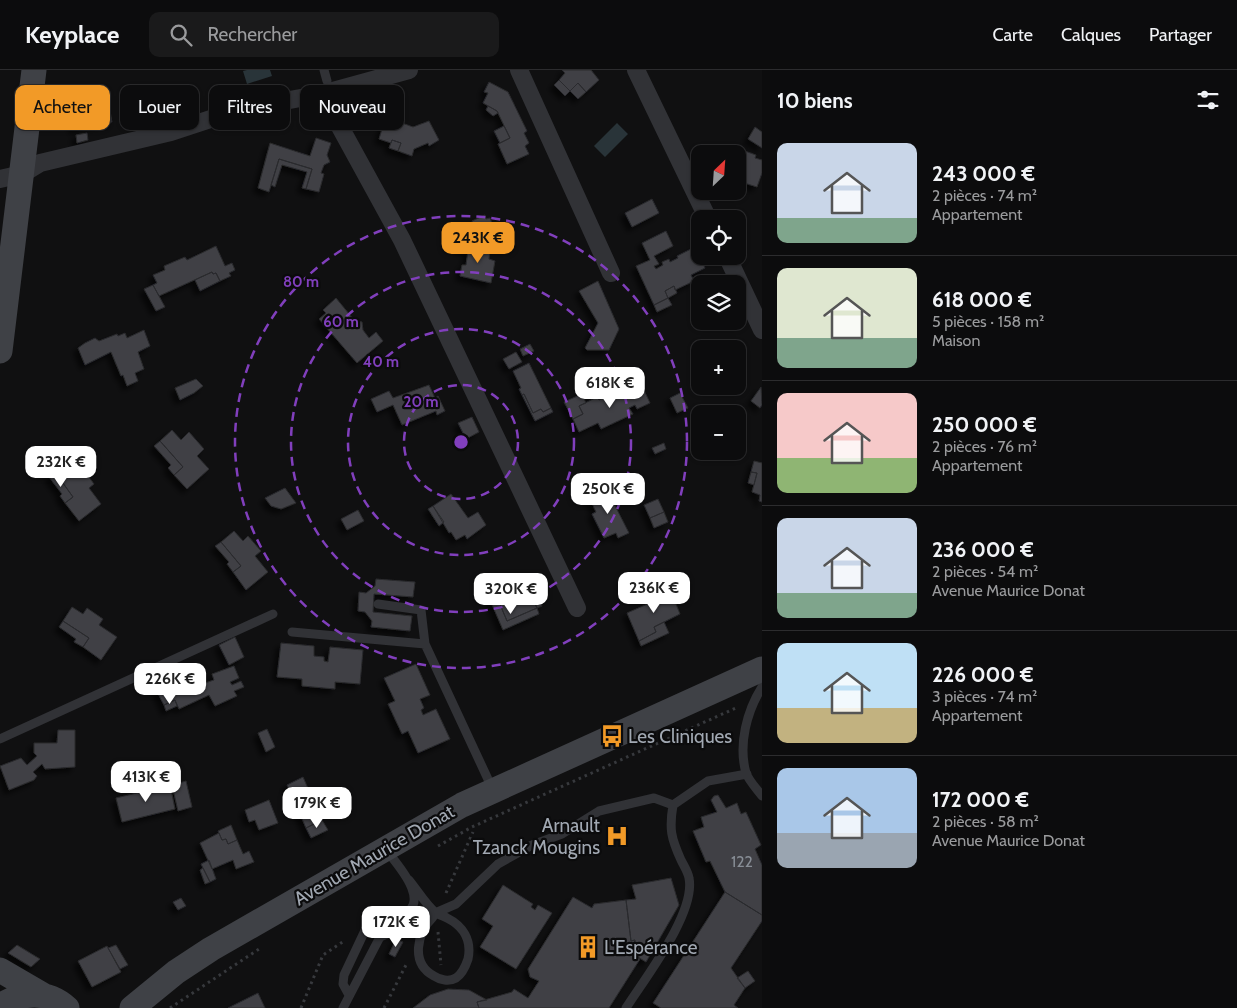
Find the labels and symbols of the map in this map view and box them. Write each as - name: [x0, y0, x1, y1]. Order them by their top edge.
- north arrow: [691, 145, 746, 200]
- pin: 243K €: [437, 222, 519, 264]
- text: 80 m: [283, 273, 319, 291]
- text: 60 m: [323, 313, 359, 331]
- text: 40 m: [363, 353, 399, 371]
- pin: 618K €: [569, 366, 651, 409]
- text: 20 m: [404, 393, 438, 411]
- centre of rings: [452, 433, 470, 451]
- pin: 232K €: [20, 446, 102, 488]
- pin: 250K €: [567, 472, 649, 515]
- pin: 320K €: [470, 572, 552, 615]
- pin: 236K €: [613, 572, 695, 614]
- pin: 226K €: [129, 662, 211, 705]
- bus stop icon: Les Cliniques: [599, 723, 625, 749]
- place label: Les Cliniques: [628, 725, 732, 748]
- pin: 413K €: [105, 760, 187, 803]
- pin: 179K €: [276, 786, 358, 829]
- street label: Avenue Maurice Donat: [290, 799, 459, 910]
- place label: Arnault Tzanck Mougins: [473, 814, 601, 859]
- hospital icon: Arnault Tzanck Mougins: [604, 823, 630, 849]
- house number: 122: [731, 852, 753, 871]
- pin: 172K €: [355, 906, 437, 948]
- building icon: L'Espérance: [575, 934, 601, 960]
- place label: L'Espérance: [604, 936, 698, 959]

